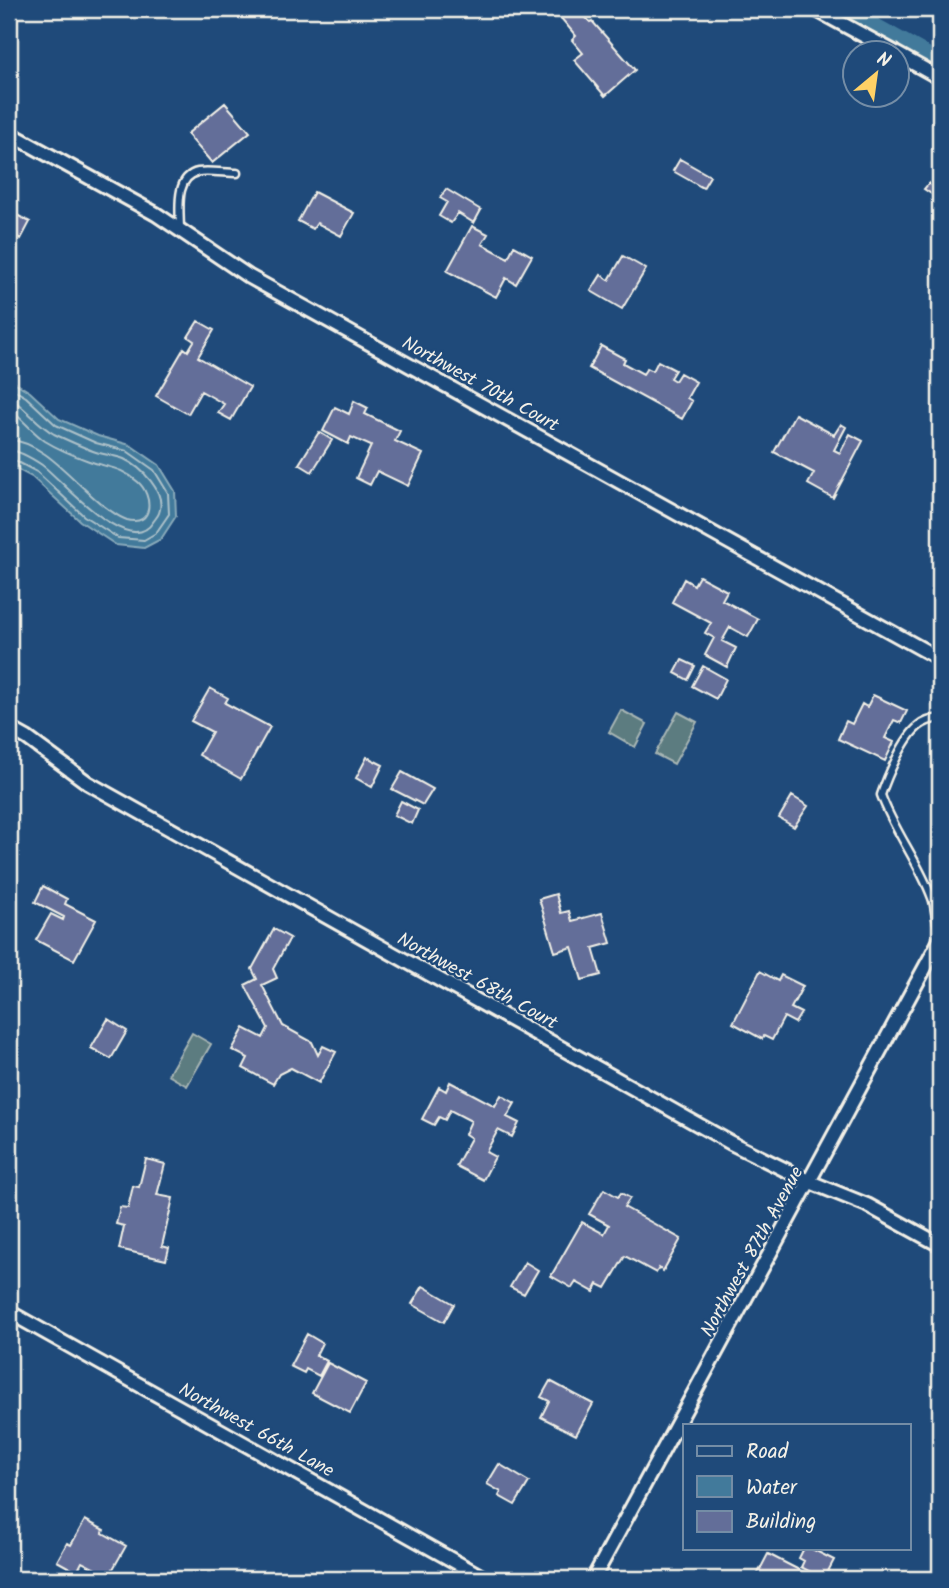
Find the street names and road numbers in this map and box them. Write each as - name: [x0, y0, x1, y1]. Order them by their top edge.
- street label: Northwest 70th Court: [396, 329, 565, 441]
- street label: Northwest 68th Court: [391, 925, 563, 1039]
- street label: Northwest 87th Avenue: [693, 1161, 812, 1343]
- street label: Northwest 66th Lane: [173, 1375, 340, 1486]

